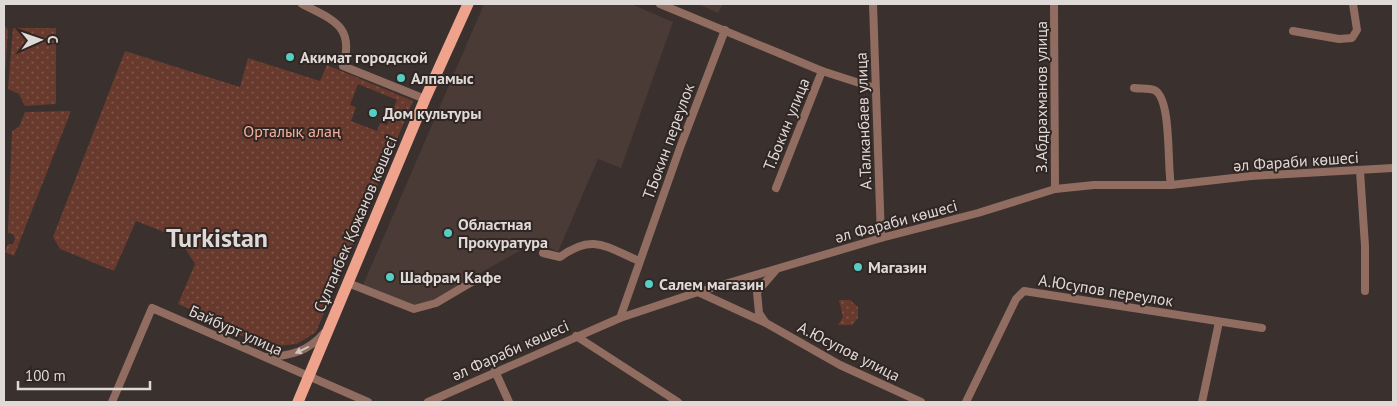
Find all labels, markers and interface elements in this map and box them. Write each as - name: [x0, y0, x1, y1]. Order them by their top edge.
- north arrow: [15, 15, 65, 65]
- street label: З.Абдрахманов улица: [1031, 21, 1051, 173]
- text: С: [44, 35, 62, 44]
- place label: Акимат городской: [300, 47, 428, 67]
- marker: Акимат городской: [284, 51, 296, 63]
- street label: А.Талканбаев улица: [851, 52, 875, 190]
- place label: Алпамыс: [411, 68, 474, 88]
- marker: Алпамыс: [395, 72, 407, 84]
- street label: Т.Бокин улица: [758, 75, 814, 173]
- street label: Т.Бокин переулок: [638, 80, 698, 202]
- place label: Дом культуры: [383, 103, 481, 123]
- marker: Дом культуры: [367, 107, 379, 119]
- park label: Орталық алаң: [243, 121, 341, 141]
- street label: Сұлтанбек Қожанов көшесі: [309, 133, 401, 315]
- street label: әл Фараби көшесі: [1232, 147, 1360, 175]
- street label: әл Фараби көшесі: [832, 195, 960, 247]
- place label: Областная Прокуратура: [458, 214, 548, 252]
- district label: Turkistan: [166, 221, 268, 254]
- marker: Областная Прокуратура: [442, 227, 454, 239]
- place label: Магазин: [868, 257, 927, 277]
- marker: Магазин: [852, 261, 864, 273]
- place label: Шафрам Кафе: [400, 267, 501, 287]
- street label: А.Юсупов переулок: [1037, 269, 1175, 311]
- marker: Шафрам Кафе: [384, 271, 396, 283]
- place label: Салем магазин: [659, 274, 764, 294]
- marker: Салем магазин: [643, 278, 655, 290]
- street label: Байбурт улица: [186, 300, 286, 360]
- street label: әл Фараби көшесі: [448, 315, 572, 385]
- street label: А.Юсупов улица: [795, 317, 903, 385]
- one-way arrow: [294, 346, 309, 354]
- scale bar: [18, 358, 150, 390]
- text: 100 m: [25, 366, 66, 385]

